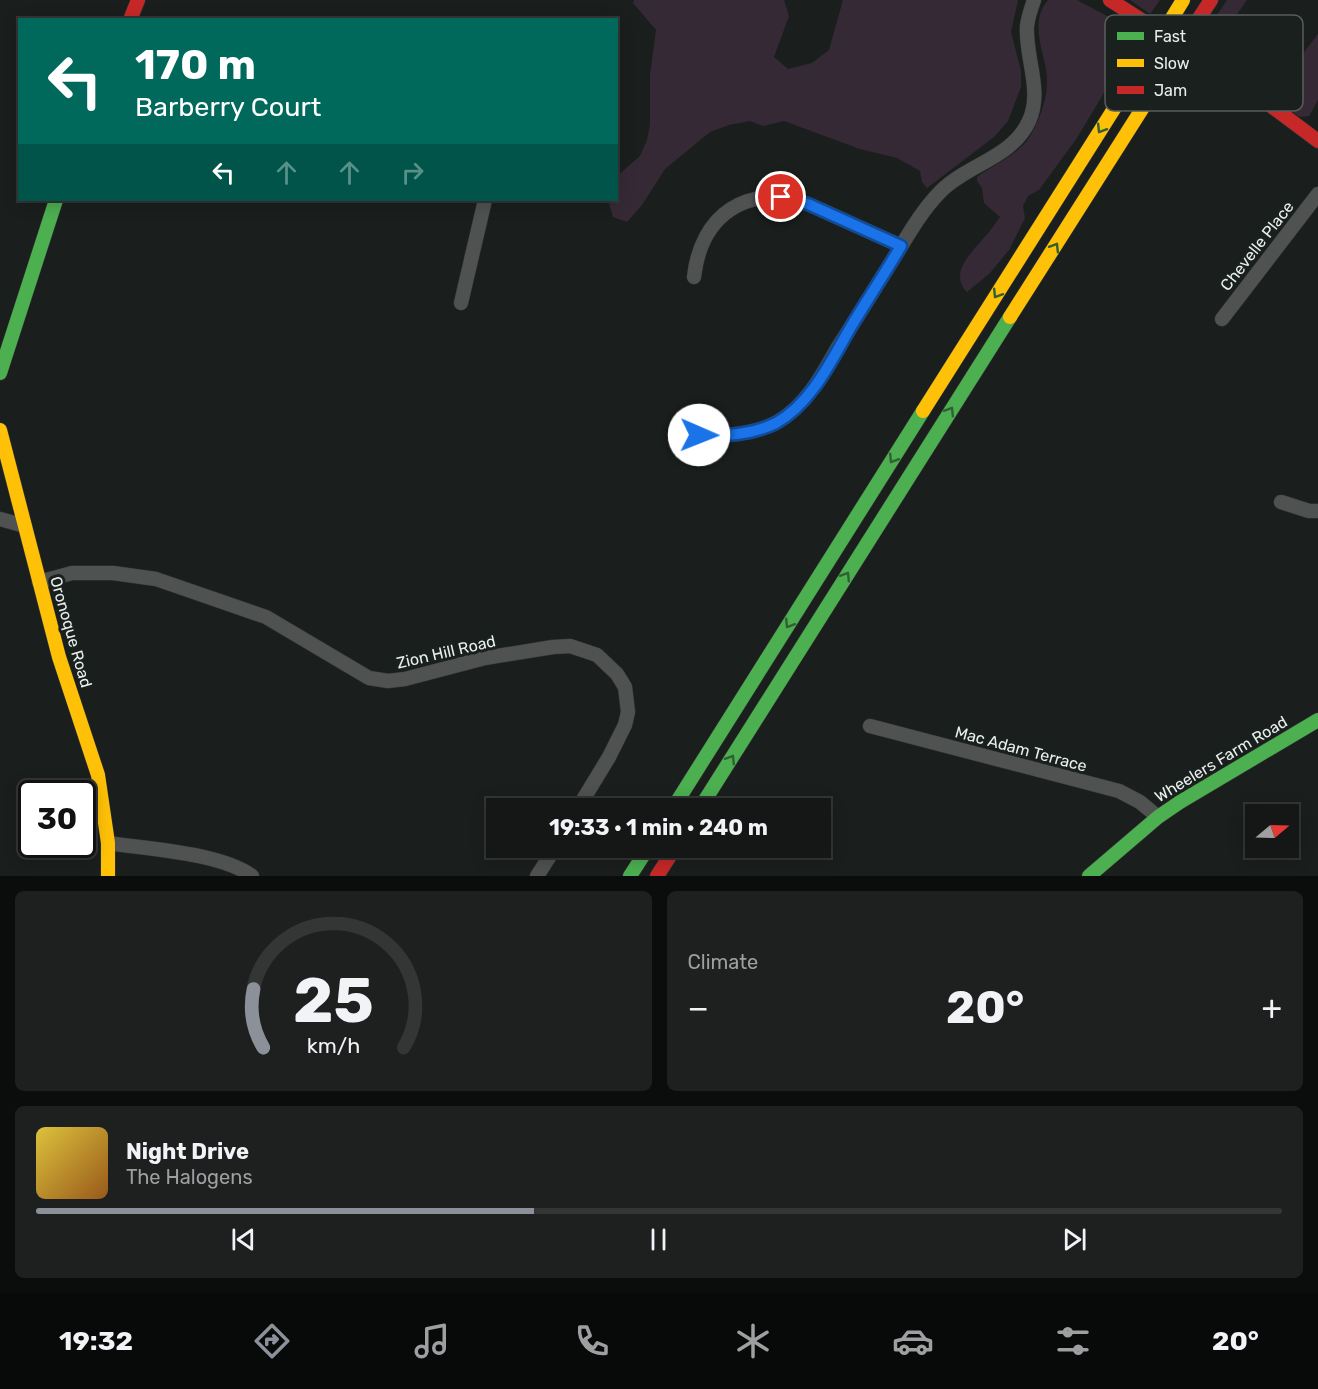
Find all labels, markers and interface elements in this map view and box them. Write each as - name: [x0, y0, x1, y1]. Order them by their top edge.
- legend: [1105, 15, 1303, 111]
- text: Fast: [1154, 27, 1186, 46]
- text: 170 m: [135, 40, 256, 90]
- icon: left: [36, 42, 114, 120]
- text: Slow: [1154, 54, 1190, 73]
- text: Jam: [1154, 81, 1187, 100]
- text: Barberry Court: [135, 91, 321, 123]
- one-way arrow: [1097, 123, 1109, 133]
- icon: left: [207, 156, 240, 189]
- icon: ahead: [270, 156, 303, 189]
- icon: ahead: [333, 156, 366, 189]
- icon: right: [396, 156, 429, 189]
- pin: [755, 171, 806, 222]
- icon: arrive: [764, 180, 797, 213]
- street label: Chevelle Place: [1216, 198, 1298, 294]
- one-way arrow: [1047, 242, 1058, 253]
- one-way arrow: [993, 287, 1004, 298]
- position arrow: [667, 403, 731, 467]
- one-way arrow: [943, 407, 954, 418]
- one-way arrow: [889, 452, 900, 463]
- one-way arrow: [839, 572, 851, 582]
- street label: Oronoque Road: [46, 574, 96, 690]
- one-way arrow: [785, 617, 796, 628]
- street label: Zion Hill Road: [395, 631, 497, 673]
- street label: Wheelers Farm Road: [1151, 712, 1291, 806]
- street label: Mac Adam Terrace: [953, 722, 1089, 776]
- one-way arrow: [724, 755, 736, 765]
- speed limit sign: 30: [18, 780, 96, 858]
- north arrow: [1245, 804, 1299, 858]
- map controls: [1245, 804, 1299, 858]
- text: 19:33 · 1 min · 240 m: [549, 814, 768, 841]
- text: Climate: [688, 950, 758, 974]
- text: 25: [293, 964, 374, 1038]
- text: 20°: [946, 981, 1024, 1034]
- text: −: [688, 988, 709, 1027]
- text: +: [1261, 988, 1282, 1027]
- text: km/h: [306, 1033, 360, 1058]
- text: Night Drive: [126, 1138, 249, 1165]
- text: The Halogens: [126, 1165, 253, 1189]
- icon: previous: [227, 1223, 260, 1256]
- icon: pause: [642, 1223, 675, 1256]
- icon: next: [1058, 1223, 1091, 1256]
- icon: directions: [251, 1320, 293, 1362]
- icon: music: [411, 1320, 453, 1362]
- icon: phone: [571, 1320, 613, 1362]
- icon: climate: [732, 1320, 774, 1362]
- icon: car: [892, 1320, 934, 1362]
- icon: filters: [1052, 1320, 1094, 1362]
- text: 19:32: [59, 1325, 133, 1357]
- text: 20°: [1212, 1325, 1259, 1357]

